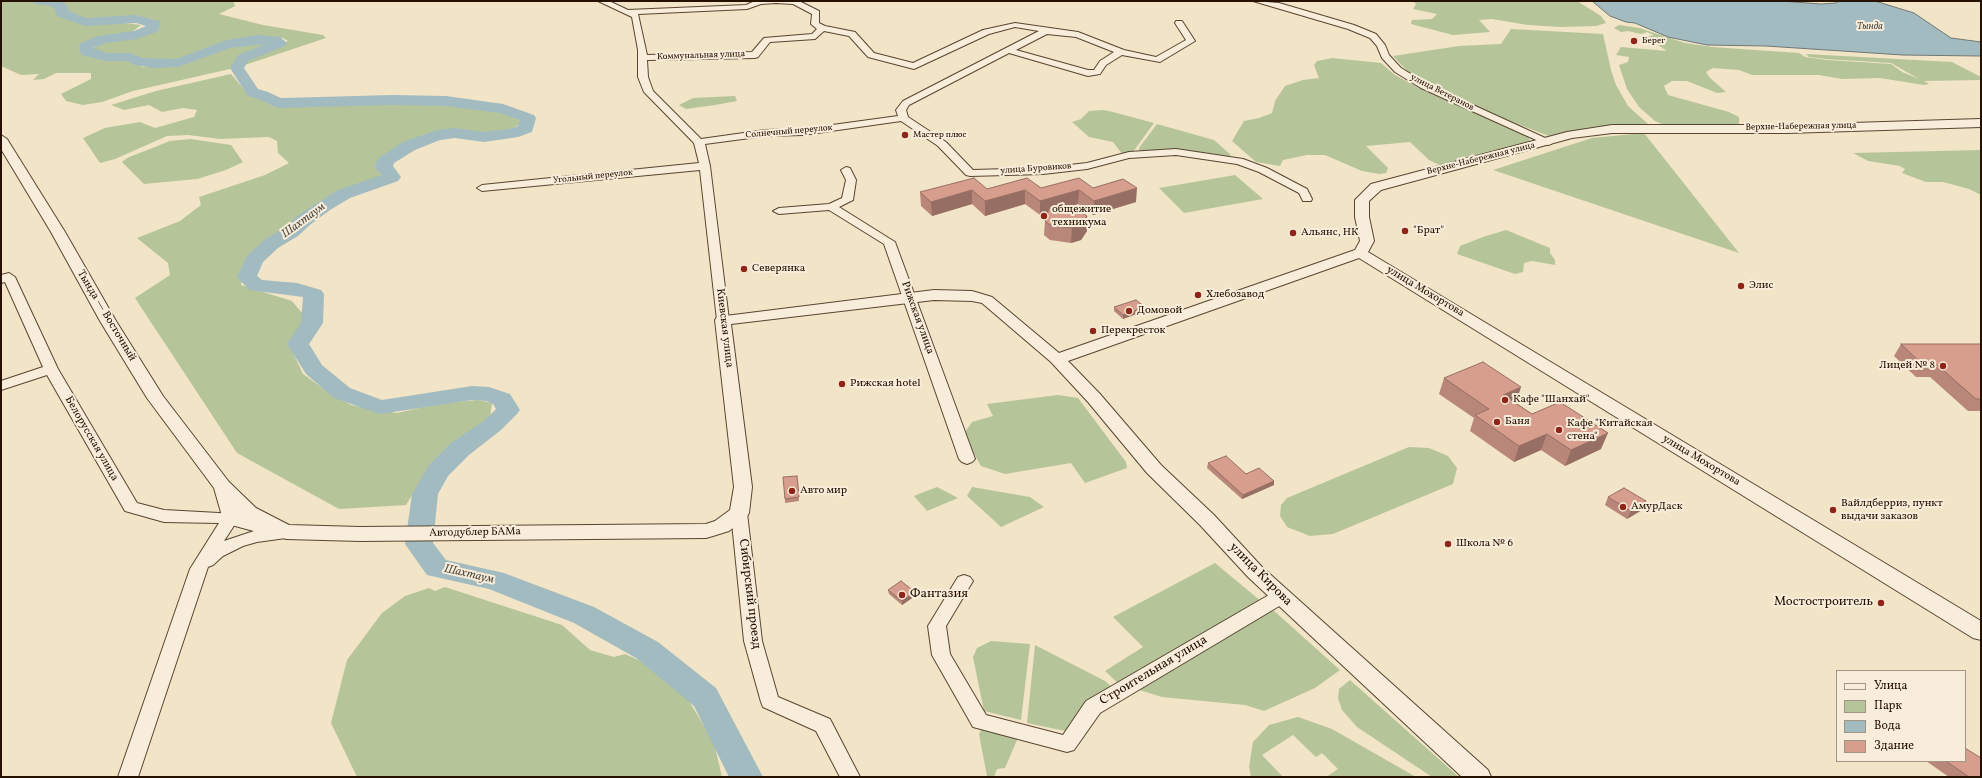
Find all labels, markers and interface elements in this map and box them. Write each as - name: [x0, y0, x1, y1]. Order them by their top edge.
- water label: Тында: [1857, 21, 1883, 33]
- marker: Берег: [1629, 36, 1639, 46]
- place label: Берег: [1642, 36, 1665, 46]
- street label: Коммунальная улица: [657, 49, 745, 63]
- street label: улица Ветеранов: [1408, 72, 1476, 114]
- street label: Верхне-Набережная улица: [1745, 121, 1857, 133]
- street label: Солнечный переулок: [745, 123, 833, 141]
- marker: Мастер плюс: [900, 130, 910, 140]
- place label: Мастер плюс: [913, 130, 967, 140]
- street label: Верхне-Набережная улица: [1426, 140, 1536, 178]
- street label: улица Буровиков: [1000, 161, 1072, 177]
- street label: Угольный переулок: [553, 167, 633, 187]
- water label: Шахтаум: [279, 200, 329, 242]
- place label: общежитие техникума: [1052, 203, 1111, 229]
- marker: общежитие техникума: [1039, 211, 1049, 221]
- place label: "Брат": [1413, 224, 1444, 238]
- place label: Альянс, НК: [1301, 226, 1358, 240]
- marker: "Брат": [1400, 226, 1410, 236]
- marker: Альянс, НК: [1288, 228, 1298, 238]
- place label: Северянка: [752, 262, 805, 276]
- marker: Северянка: [739, 264, 749, 274]
- street label: улица Мохортова: [1384, 264, 1466, 320]
- street label: Тында — Восточный: [74, 268, 138, 364]
- place label: Элис: [1749, 279, 1773, 293]
- street label: Рижская улица: [898, 280, 936, 356]
- marker: Элис: [1736, 281, 1746, 291]
- street label: Киевская улица: [713, 288, 735, 368]
- place label: Хлебозавод: [1206, 288, 1264, 302]
- marker: Хлебозавод: [1193, 290, 1203, 300]
- place label: Домовой: [1137, 304, 1182, 318]
- marker: Домовой: [1124, 306, 1134, 316]
- place label: Перекресток: [1101, 324, 1165, 338]
- marker: Перекресток: [1088, 326, 1098, 336]
- place label: Лицей № 8: [1879, 359, 1935, 373]
- marker: Лицей № 8: [1938, 361, 1948, 371]
- place label: Рижская hotel: [850, 377, 921, 391]
- marker: Рижская hotel: [837, 379, 847, 389]
- place label: Кафе "Шанхай": [1513, 393, 1590, 407]
- street label: Белорусская улица: [61, 394, 121, 484]
- marker: Кафе "Шанхай": [1500, 395, 1510, 405]
- place label: Баня: [1505, 415, 1530, 429]
- marker: Баня: [1492, 417, 1502, 427]
- place label: Кафе "Китайская стена": [1567, 417, 1653, 443]
- marker: Кафе "Китайская стена": [1554, 425, 1564, 435]
- street label: улица Мохортова: [1660, 433, 1742, 489]
- place label: Авто мир: [800, 484, 847, 498]
- marker: Авто мир: [787, 486, 797, 496]
- place label: Вайлдберриз, пункт выдачи заказов: [1841, 497, 1943, 523]
- place label: АмурДаск: [1631, 500, 1683, 514]
- marker: АмурДаск: [1618, 502, 1628, 512]
- marker: Вайлдберриз, пункт выдачи заказов: [1828, 505, 1838, 515]
- street label: Автодублер БАМа: [429, 526, 521, 540]
- place label: Школа № 6: [1456, 537, 1513, 551]
- street label: Сибирский проезд: [735, 538, 763, 650]
- marker: Школа № 6: [1443, 539, 1453, 549]
- street label: улица Кирова: [1225, 540, 1295, 610]
- water label: Шахтаум: [443, 562, 495, 588]
- place label: Фантазия: [910, 587, 968, 603]
- marker: Фантазия: [897, 590, 907, 600]
- place label: Мостостроитель: [1774, 595, 1873, 611]
- marker: Мостостроитель: [1876, 598, 1886, 608]
- street label: Строительная улица: [1097, 633, 1211, 709]
- legend: [1836, 670, 1966, 762]
- text: Улица: [1874, 678, 1907, 694]
- text: Парк: [1874, 698, 1902, 714]
- text: Вода: [1874, 718, 1901, 734]
- text: Здание: [1874, 738, 1914, 754]

